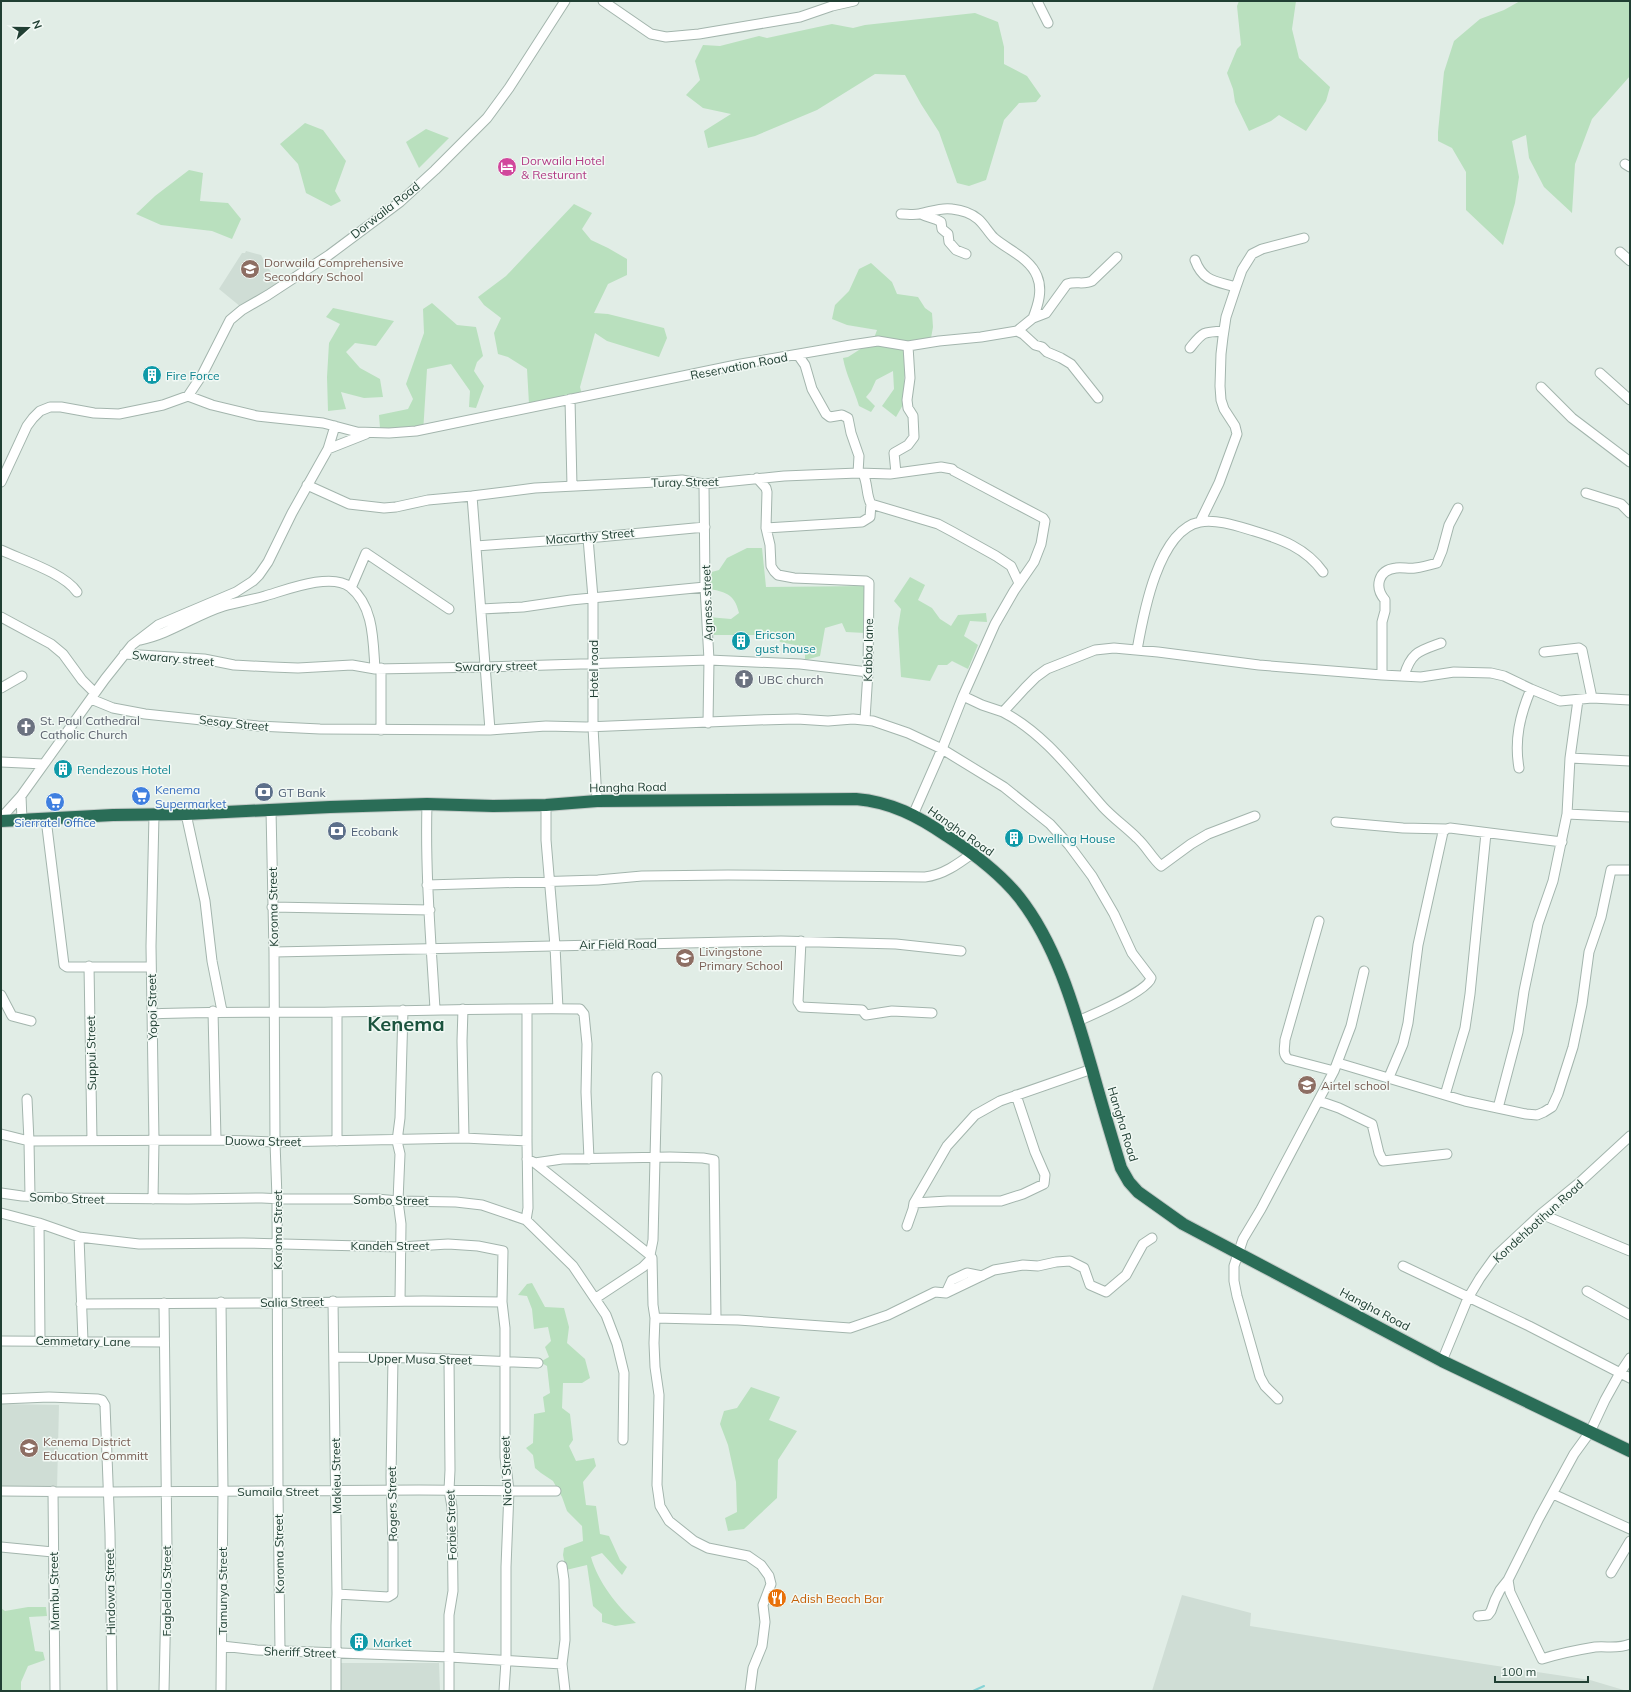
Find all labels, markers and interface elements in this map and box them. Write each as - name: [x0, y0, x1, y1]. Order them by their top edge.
- north arrow: [8, 8, 48, 48]
- text: N: [29, 18, 45, 31]
- place label: Dorwaila Hotel & Resturant: [521, 153, 605, 182]
- hotel icon: Dorwaila Hotel & Resturant: [496, 156, 518, 178]
- street label: Dorwaila Road: [347, 178, 423, 242]
- place label: Dorwaila Comprehensive Secondary School: [264, 255, 403, 284]
- school or university icon: Dorwaila Comprehensive Secondary School: [239, 258, 261, 280]
- street label: Reservation Road: [689, 349, 789, 383]
- building icon: Fire Force: [141, 364, 163, 386]
- place label: Fire Force: [166, 368, 220, 383]
- street label: Turay Street: [651, 474, 719, 490]
- street label: Macarthy Street: [545, 525, 635, 547]
- street label: Agness street: [698, 565, 716, 641]
- street label: Kabba lane: [860, 618, 876, 682]
- place label: Ericson gust house: [755, 627, 816, 656]
- building icon: Ericson gust house: [730, 630, 752, 652]
- street label: Hotel road: [586, 640, 601, 698]
- street label: Swarary street: [131, 647, 215, 669]
- street label: Swarary street: [455, 658, 537, 674]
- church icon: UBC church: [733, 668, 755, 690]
- place label: UBC church: [758, 672, 823, 687]
- street label: Sesay Street: [199, 712, 269, 734]
- place label: St. Paul Cathedral Catholic Church: [40, 713, 140, 742]
- church icon: St. Paul Cathedral Catholic Church: [15, 716, 37, 738]
- building icon: Rendezous Hotel: [52, 758, 74, 780]
- place label: Rendezous Hotel: [77, 762, 171, 777]
- street label: Hangha Road: [589, 779, 667, 795]
- bank icon: GT Bank: [253, 781, 275, 803]
- place label: Kenema Supermarket: [155, 782, 226, 811]
- supermarket icon: Kenema Supermarket: [130, 785, 152, 807]
- place label: GT Bank: [278, 785, 326, 800]
- supermarket icon: Sierratel Office: [44, 791, 66, 813]
- street label: Hangha Road: [925, 803, 997, 859]
- place label: Sierratel Office: [14, 815, 96, 830]
- bank icon: Ecobank: [326, 820, 348, 842]
- place label: Ecobank: [351, 824, 399, 839]
- building icon: Dwelling House: [1003, 827, 1025, 849]
- place label: Dwelling House: [1028, 831, 1115, 846]
- street label: Koroma Street: [265, 867, 281, 947]
- street label: Air Field Road: [579, 936, 657, 952]
- place label: Livingstone Primary School: [699, 944, 783, 973]
- school or university icon: Livingstone Primary School: [674, 947, 696, 969]
- street label: Yopoi Street: [144, 974, 160, 1041]
- district label: Kenema: [367, 1011, 445, 1036]
- street label: Suppui Street: [83, 1015, 99, 1091]
- school or university icon: Airtel school: [1296, 1074, 1318, 1096]
- place label: Airtel school: [1321, 1078, 1390, 1093]
- street label: Hangha Road: [1105, 1085, 1141, 1163]
- street label: Duowa Street: [225, 1133, 301, 1149]
- street label: Kondehbotihun Road: [1490, 1176, 1586, 1266]
- street label: Sombo Street: [29, 1189, 105, 1207]
- street label: Koroma Street: [270, 1190, 285, 1270]
- street label: Sombo Street: [353, 1192, 429, 1208]
- street label: Kandeh Street: [351, 1238, 429, 1253]
- street label: Hangha Road: [1337, 1284, 1413, 1334]
- street label: Salia Street: [260, 1294, 324, 1310]
- street label: Cemmetary Lane: [35, 1333, 131, 1349]
- street label: Upper Musa Street: [368, 1351, 472, 1367]
- place label: Kenema District Education Committ: [43, 1434, 148, 1463]
- street label: Nicol Streeet: [497, 1436, 515, 1506]
- school or university icon: Kenema District Education Committ: [18, 1437, 40, 1459]
- street label: Makieu Street: [328, 1438, 344, 1514]
- street label: Rogers Street: [384, 1466, 400, 1542]
- street label: Sumaila Street: [237, 1484, 319, 1499]
- street label: Forbie Street: [442, 1489, 460, 1561]
- street label: Koroma Street: [271, 1514, 287, 1594]
- street label: Fagbelalo Street: [159, 1546, 174, 1636]
- street label: Tamunya Street: [215, 1547, 230, 1635]
- street label: Hindowa Street: [102, 1548, 118, 1636]
- street label: Mambu Street: [46, 1552, 62, 1630]
- restaurant icon: Adish Beach Bar: [766, 1587, 788, 1609]
- place label: Adish Beach Bar: [791, 1591, 884, 1606]
- building icon: Market: [348, 1631, 370, 1653]
- place label: Market: [373, 1635, 412, 1650]
- street label: Sheriff Street: [264, 1643, 336, 1661]
- scale bar: [1495, 1658, 1588, 1684]
- text: 100 m: [1501, 1664, 1536, 1679]

